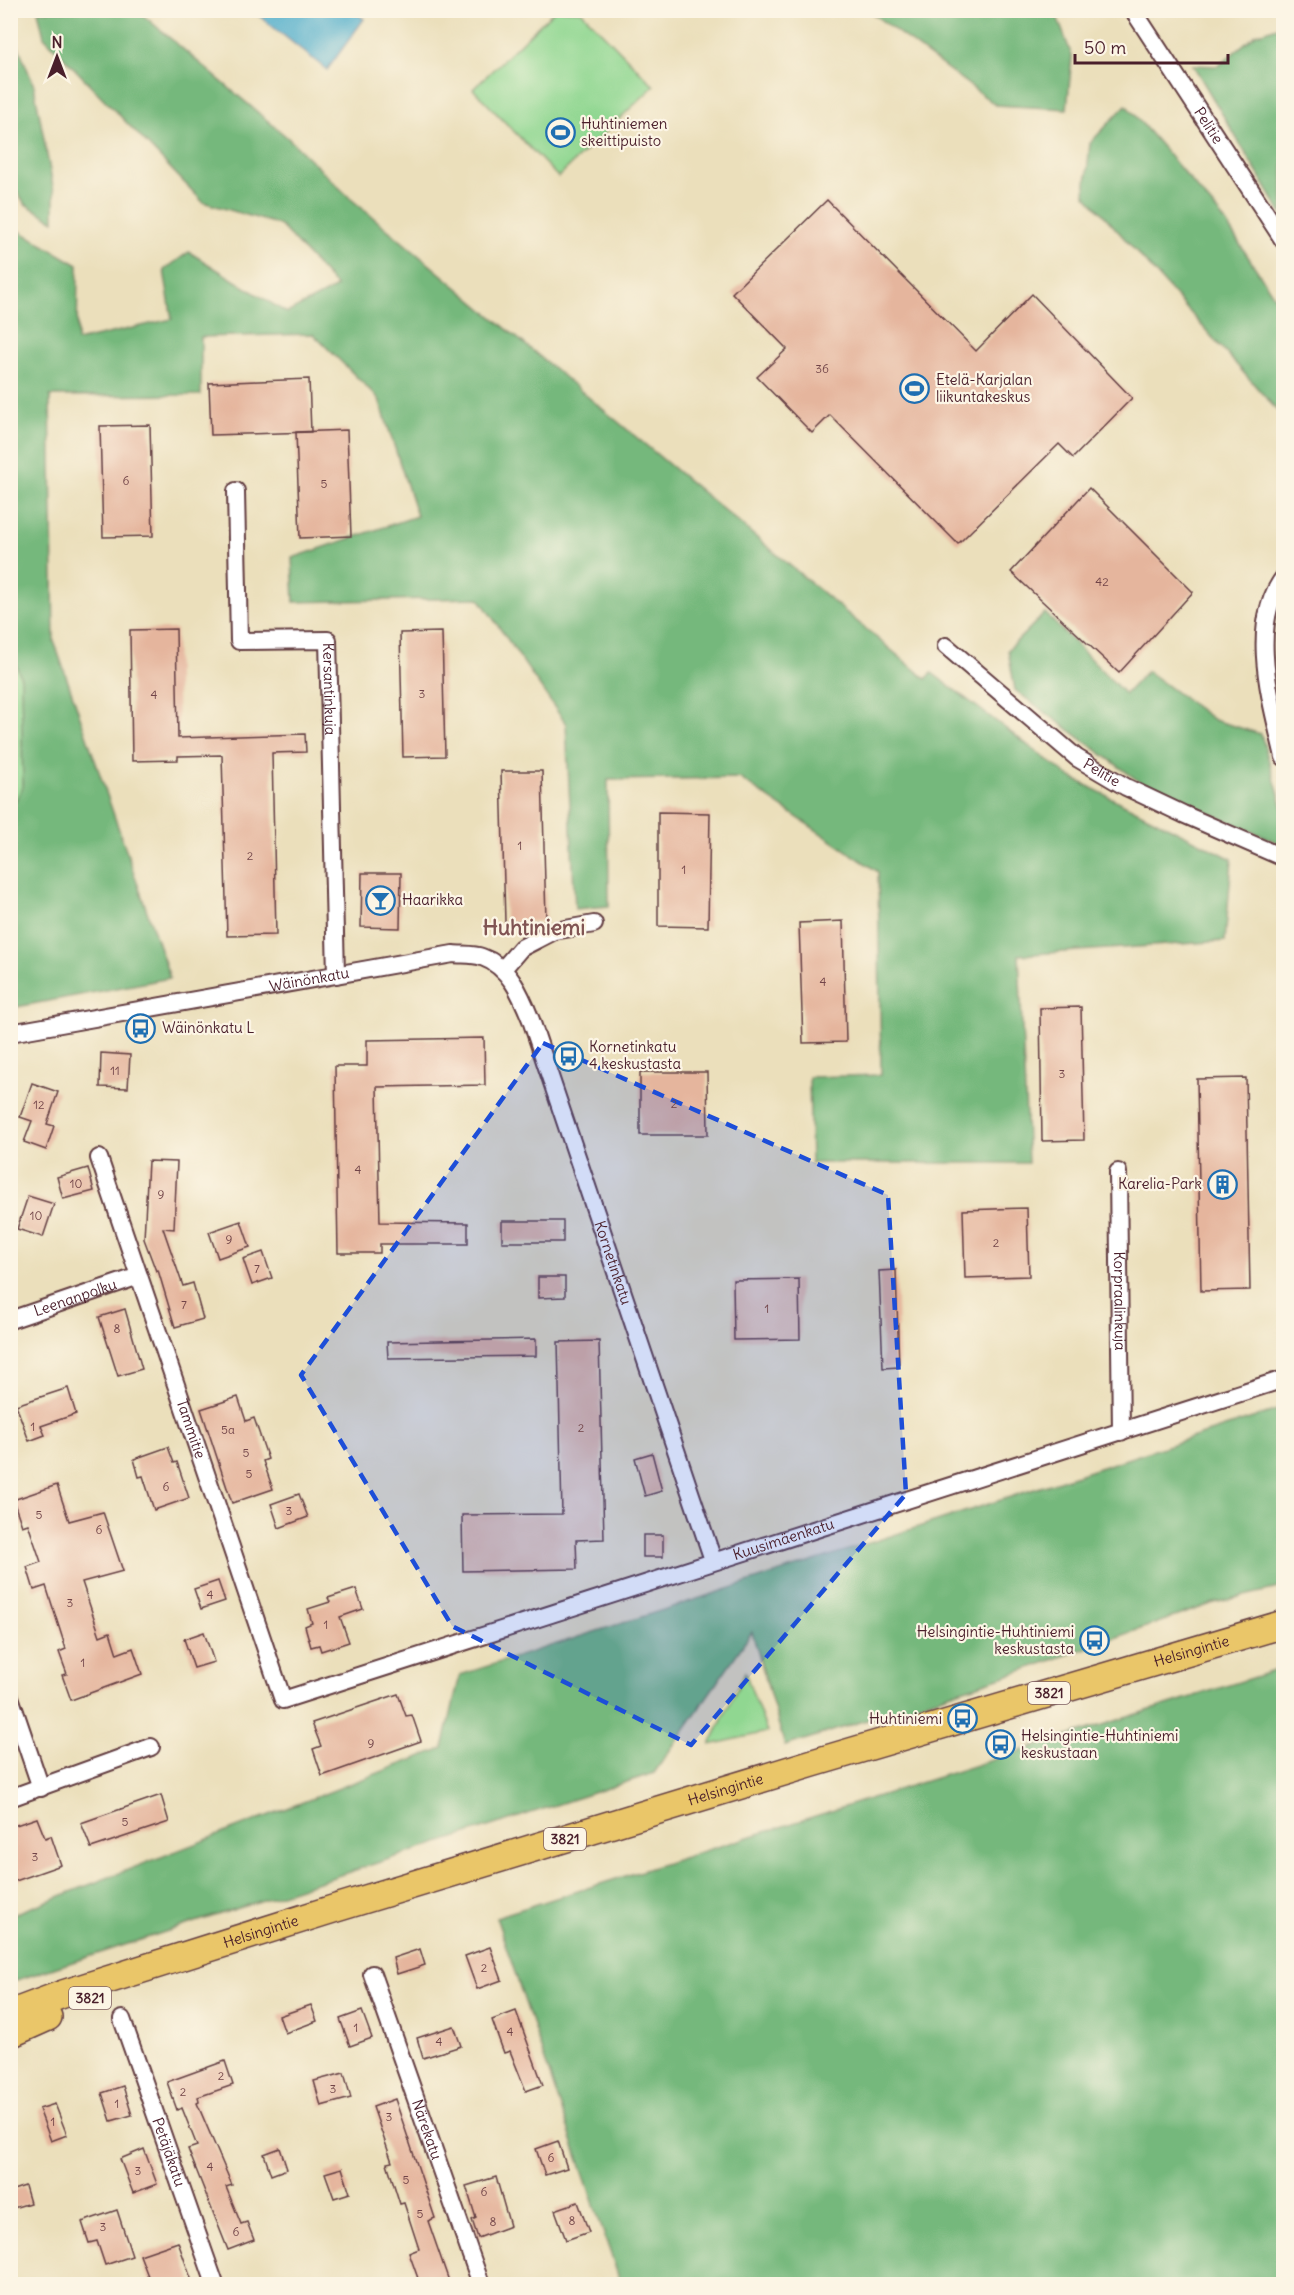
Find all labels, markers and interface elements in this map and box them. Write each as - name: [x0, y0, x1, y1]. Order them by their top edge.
- north arrow: [27, 27, 87, 87]
- scale bar: [1075, 27, 1228, 65]
- text: N: [51, 32, 63, 52]
- text: 50 m: [1084, 36, 1126, 59]
- street label: Pelitie: [1190, 103, 1228, 147]
- place label: Huhtiniemen skeittipuisto: [581, 114, 668, 150]
- sports icon: Huhtiniemen skeittipuisto: [544, 117, 576, 149]
- house number: 36: [815, 361, 829, 376]
- place label: Etelä-Karjalan liikuntakeskus: [936, 370, 1032, 406]
- sports icon: Etelä-Karjalan liikuntakeskus: [899, 373, 931, 405]
- house number: 6: [123, 473, 130, 488]
- house number: 5: [321, 476, 328, 491]
- house number: 42: [1095, 574, 1109, 589]
- street label: Kersantinkuja: [319, 642, 340, 736]
- house number: 3: [419, 686, 426, 701]
- house number: 4: [151, 687, 158, 702]
- street label: Pelitie: [1080, 754, 1124, 790]
- house number: 1: [518, 838, 522, 853]
- house number: 2: [247, 848, 254, 863]
- house number: 1: [682, 862, 686, 877]
- bar icon: Haarikka: [365, 884, 397, 916]
- place label: Haarikka: [402, 890, 464, 909]
- district label: Huhtiniemi: [483, 914, 585, 941]
- street label: Wäinönkatu: [268, 963, 351, 996]
- house number: 4: [820, 974, 827, 989]
- bus stop icon: Wäinönkatu L: [125, 1012, 157, 1044]
- place label: Wäinönkatu L: [162, 1018, 255, 1037]
- place label: Kornetinkatu 4 keskustasta: [589, 1037, 681, 1073]
- bus stop icon: Kornetinkatu 4 keskustasta: [552, 1040, 584, 1072]
- house number: 11: [110, 1063, 120, 1078]
- house number: 3: [1059, 1066, 1066, 1081]
- house number: 2: [671, 1096, 678, 1111]
- house number: 12: [33, 1097, 45, 1112]
- house number: 4: [355, 1162, 362, 1177]
- building icon: Karelia-Park: [1207, 1168, 1239, 1200]
- place label: Karelia-Park: [1118, 1174, 1202, 1193]
- house number: 10: [70, 1176, 82, 1191]
- house number: 9: [158, 1187, 165, 1202]
- house number: 10: [30, 1208, 42, 1223]
- street label: Kornetinkatu: [590, 1218, 636, 1307]
- house number: 9: [226, 1232, 233, 1247]
- house number: 2: [993, 1235, 1000, 1250]
- street label: Korpraalinkuja: [1110, 1251, 1130, 1351]
- house number: 7: [254, 1261, 260, 1276]
- street label: Leenanpolku: [31, 1274, 119, 1320]
- house number: 7: [181, 1297, 187, 1312]
- house number: 1: [765, 1301, 769, 1316]
- house number: 8: [114, 1321, 121, 1336]
- street label: Tammitie: [173, 1396, 210, 1461]
- house number: 1: [31, 1419, 35, 1434]
- house number: 2: [578, 1420, 585, 1435]
- house number: 5a: [221, 1422, 235, 1437]
- house number: 5: [243, 1445, 250, 1460]
- house number: 5: [246, 1466, 253, 1481]
- house number: 6: [163, 1479, 170, 1494]
- house number: 3: [286, 1503, 293, 1518]
- house number: 5: [36, 1507, 43, 1522]
- street label: Kuusimäenkatu: [730, 1514, 837, 1564]
- house number: 6: [96, 1522, 103, 1537]
- house number: 4: [207, 1587, 214, 1602]
- house number: 3: [67, 1595, 74, 1610]
- house number: 1: [324, 1617, 328, 1632]
- place label: Helsingintie-Huhtiniemi keskustasta: [917, 1622, 1074, 1658]
- bus stop icon: Helsingintie-Huhtiniemi keskustasta: [1079, 1625, 1111, 1657]
- street label: Helsingintie: [1151, 1631, 1231, 1671]
- house number: 1: [81, 1655, 85, 1670]
- road number: 3821: [1028, 1682, 1070, 1704]
- bus stop icon: Huhtiniemi: [947, 1703, 979, 1735]
- place label: Huhtiniemi: [869, 1709, 942, 1728]
- place label: Helsingintie-Huhtiniemi keskustaan: [1021, 1726, 1178, 1762]
- bus stop icon: Helsingintie-Huhtiniemi keskustaan: [984, 1729, 1016, 1761]
- house number: 9: [368, 1736, 375, 1751]
- street label: Helsingintie: [685, 1769, 765, 1810]
- house number: 5: [122, 1814, 129, 1829]
- road number: 3821: [544, 1828, 586, 1850]
- house number: 3: [32, 1849, 39, 1864]
- street label: Helsingintie: [221, 1911, 301, 1952]
- house number: 2: [481, 1960, 488, 1975]
- road number: 3821: [69, 1987, 111, 2009]
- house number: 1: [354, 2020, 358, 2035]
- house number: 4: [507, 2024, 514, 2039]
- house number: 4: [436, 2034, 443, 2049]
- house number: 2: [218, 2068, 225, 2083]
- house number: 3: [330, 2081, 337, 2096]
- house number: 2: [180, 2084, 187, 2099]
- house number: 1: [115, 2096, 119, 2111]
- street label: Närekatu: [408, 2097, 447, 2162]
- house number: 3: [386, 2109, 393, 2124]
- house number: 1: [51, 2114, 55, 2129]
- street label: Petäjäkatu: [148, 2115, 190, 2189]
- house number: 6: [548, 2150, 555, 2165]
- house number: 4: [207, 2159, 214, 2174]
- house number: 3: [135, 2163, 142, 2178]
- house number: 5: [403, 2172, 410, 2187]
- house number: 6: [481, 2184, 488, 2199]
- house number: 5: [417, 2206, 424, 2221]
- house number: 8: [569, 2213, 576, 2228]
- house number: 8: [490, 2214, 497, 2229]
- house number: 3: [100, 2219, 107, 2234]
- house number: 6: [233, 2224, 240, 2239]

